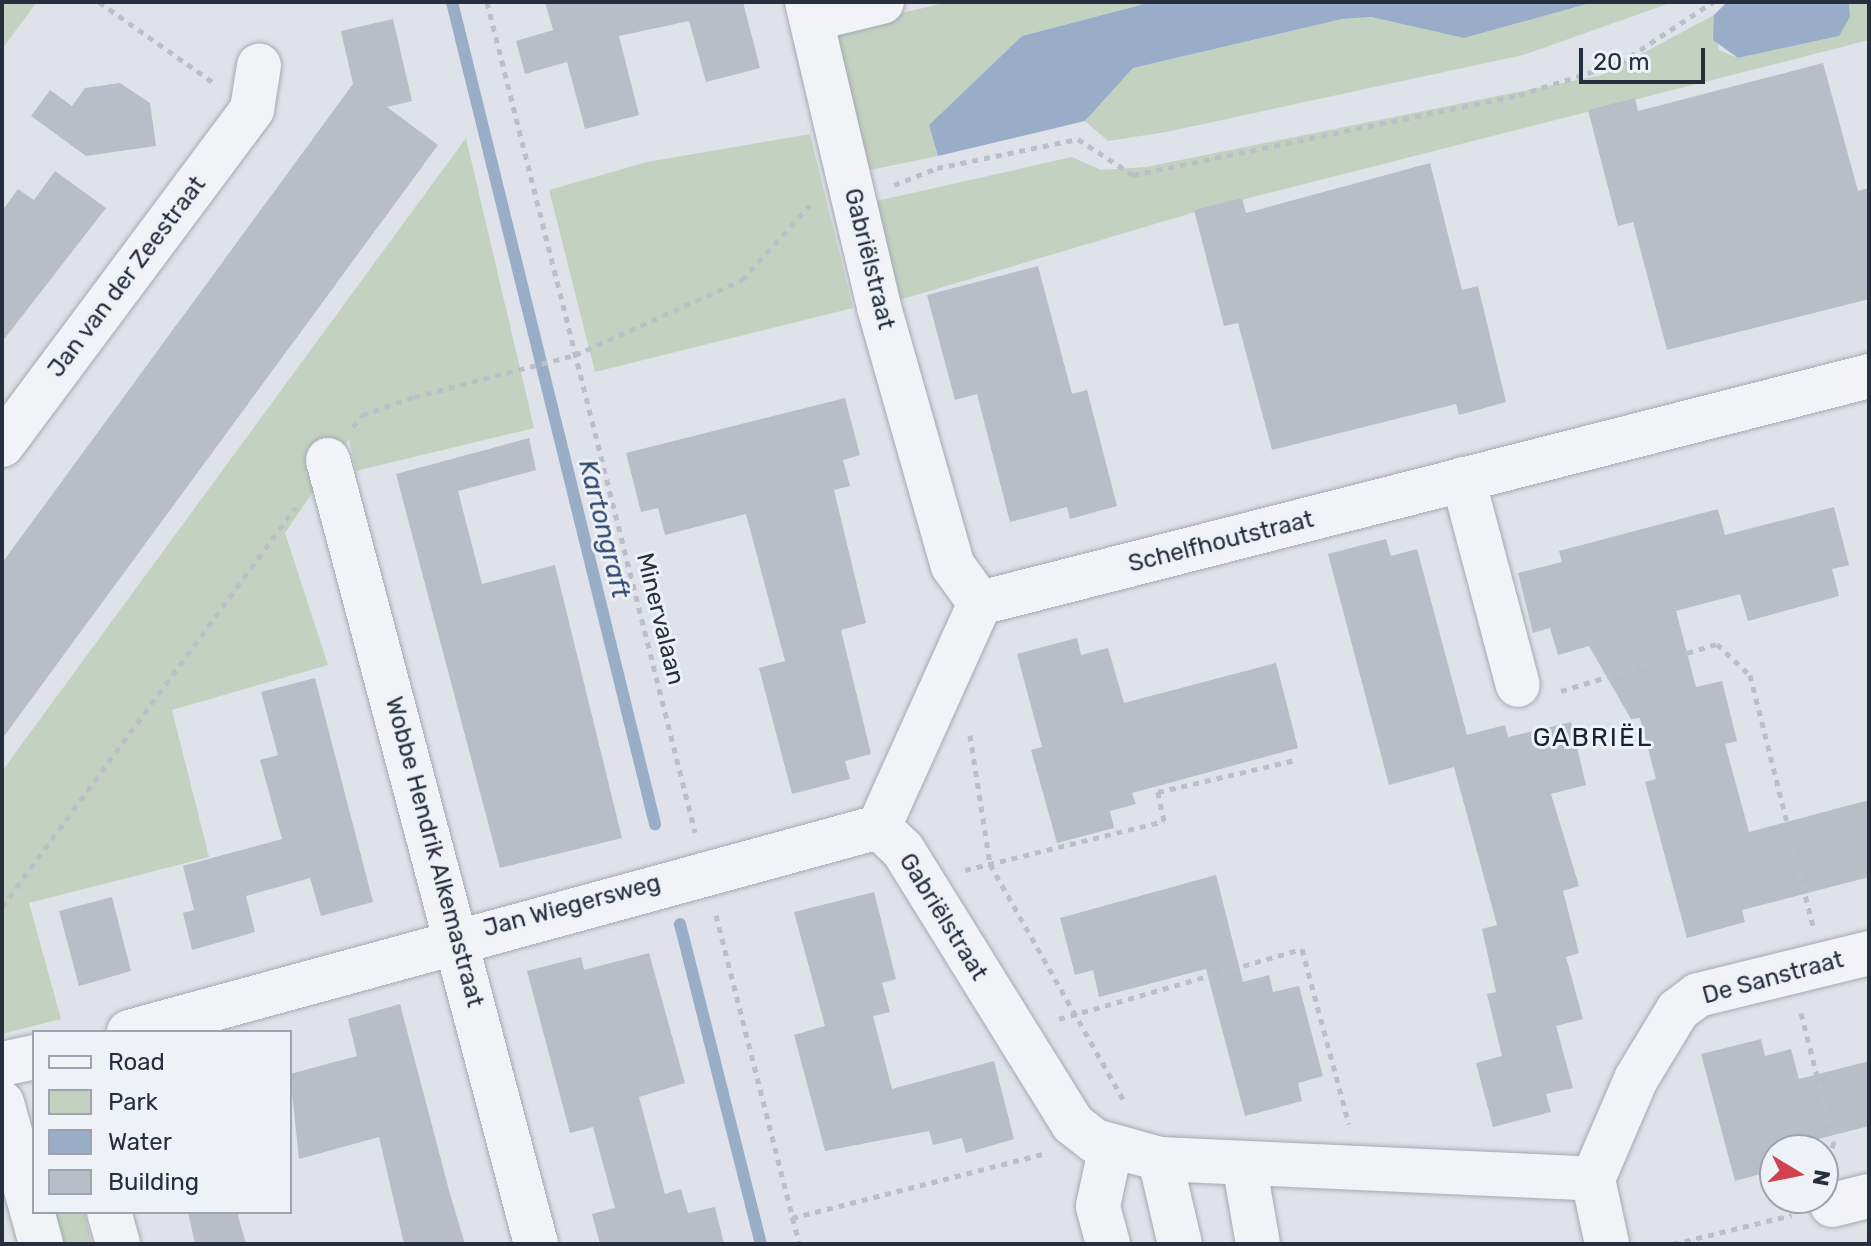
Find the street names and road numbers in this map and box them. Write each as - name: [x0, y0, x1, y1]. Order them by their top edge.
- street label: Jan van der Zeestraat: [42, 170, 212, 384]
- street label: Gabriëlstraat: [838, 185, 900, 333]
- street label: Schelfhoutstraat: [1125, 505, 1317, 579]
- street label: Minervalaan: [630, 550, 690, 688]
- street label: Wobbe Hendrik Alkemastraat: [379, 693, 489, 1011]
- street label: Gabriëlstraat: [893, 848, 993, 986]
- street label: Jan Wiegersweg: [480, 868, 664, 944]
- street label: De Sanstraat: [1699, 945, 1847, 1011]

